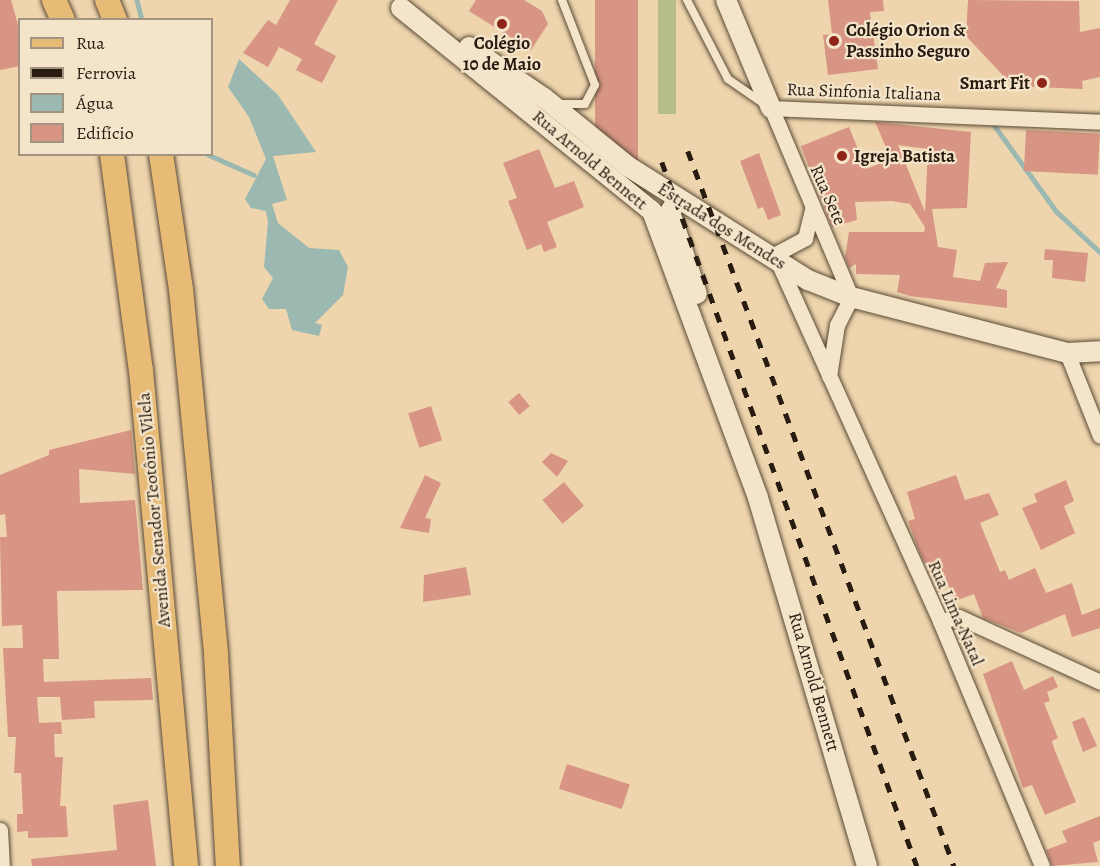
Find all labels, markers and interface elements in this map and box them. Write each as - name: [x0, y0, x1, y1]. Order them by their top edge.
- marker: Colégio 10 de Maio: [495, 17, 509, 31]
- legend: [18, 18, 213, 156]
- place label: Colégio Orion & Passinho Seguro: [846, 20, 970, 63]
- text: Rua: [76, 31, 105, 55]
- place label: Colégio 10 de Maio: [463, 33, 541, 76]
- marker: Colégio Orion & Passinho Seguro: [827, 34, 841, 48]
- text: Ferrovia: [76, 61, 136, 85]
- place label: Smart Fit: [960, 72, 1030, 94]
- marker: Smart Fit: [1035, 76, 1049, 90]
- street label: Rua Sinfonia Italiana: [786, 79, 942, 105]
- text: Água: [76, 91, 114, 115]
- street label: Rua Arnold Bennett: [528, 105, 652, 215]
- text: Edifício: [76, 121, 134, 145]
- place label: Igreja Batista: [854, 145, 955, 167]
- marker: Igreja Batista: [835, 149, 849, 163]
- street label: Rua Sete: [805, 162, 851, 228]
- street label: Estrada dos Mendes: [654, 178, 790, 274]
- street label: Avenida Senador Teotônio Vilela: [133, 392, 175, 628]
- street label: Rua Lima Natal: [923, 557, 989, 669]
- street label: Rua Arnold Bennett: [784, 610, 844, 754]

